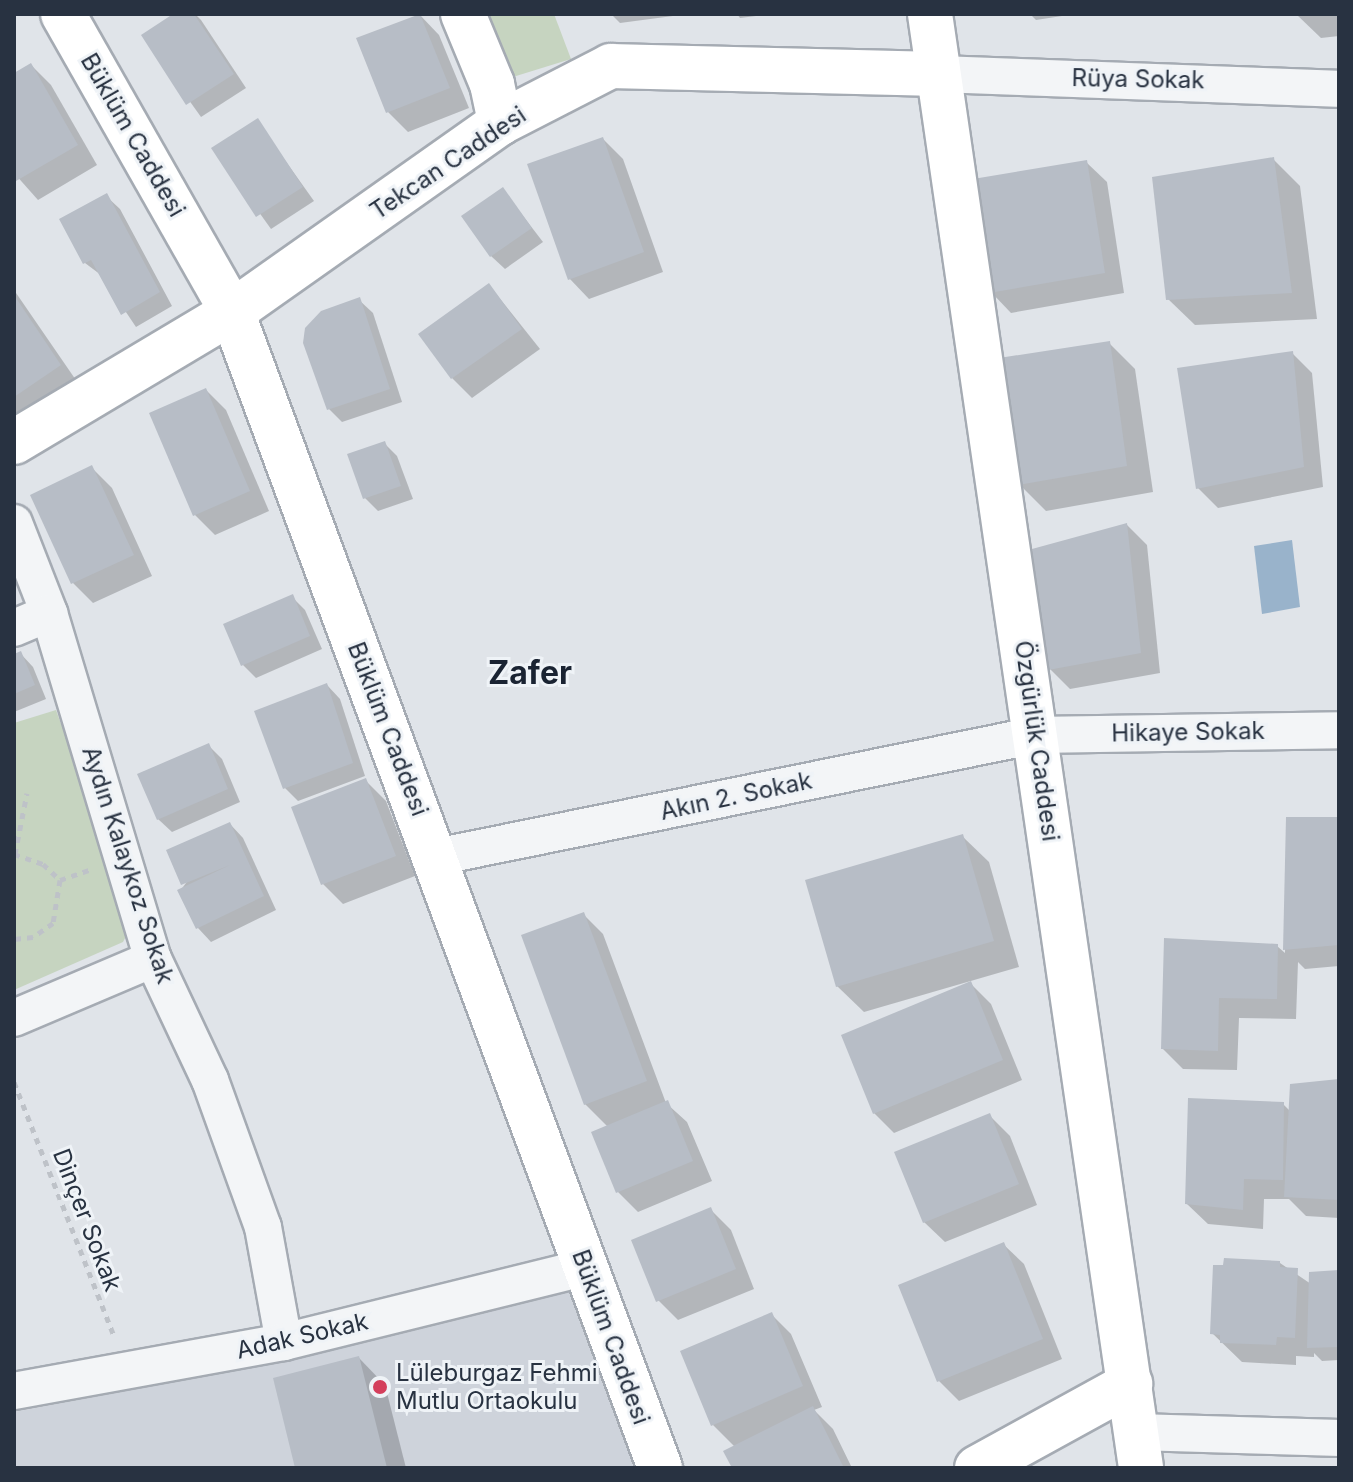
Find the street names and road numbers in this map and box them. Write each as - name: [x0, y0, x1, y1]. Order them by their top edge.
- street label: Büklüm Caddesi: [75, 48, 191, 222]
- street label: Rüya Sokak: [1071, 63, 1205, 95]
- street label: Tekcan Caddesi: [365, 100, 531, 226]
- street label: Büklüm Caddesi: [342, 638, 434, 820]
- street label: Özgürlük Caddesi: [1009, 639, 1065, 843]
- street label: Hikaye Sokak: [1111, 716, 1265, 748]
- street label: Aydın Kalaykoz Sokak: [76, 743, 180, 987]
- street label: Akın 2. Sokak: [658, 766, 814, 826]
- street label: Dinçer Sokak: [47, 1145, 127, 1295]
- street label: Büklüm Caddesi: [566, 1246, 656, 1428]
- street label: Adak Sokak: [233, 1307, 371, 1365]

